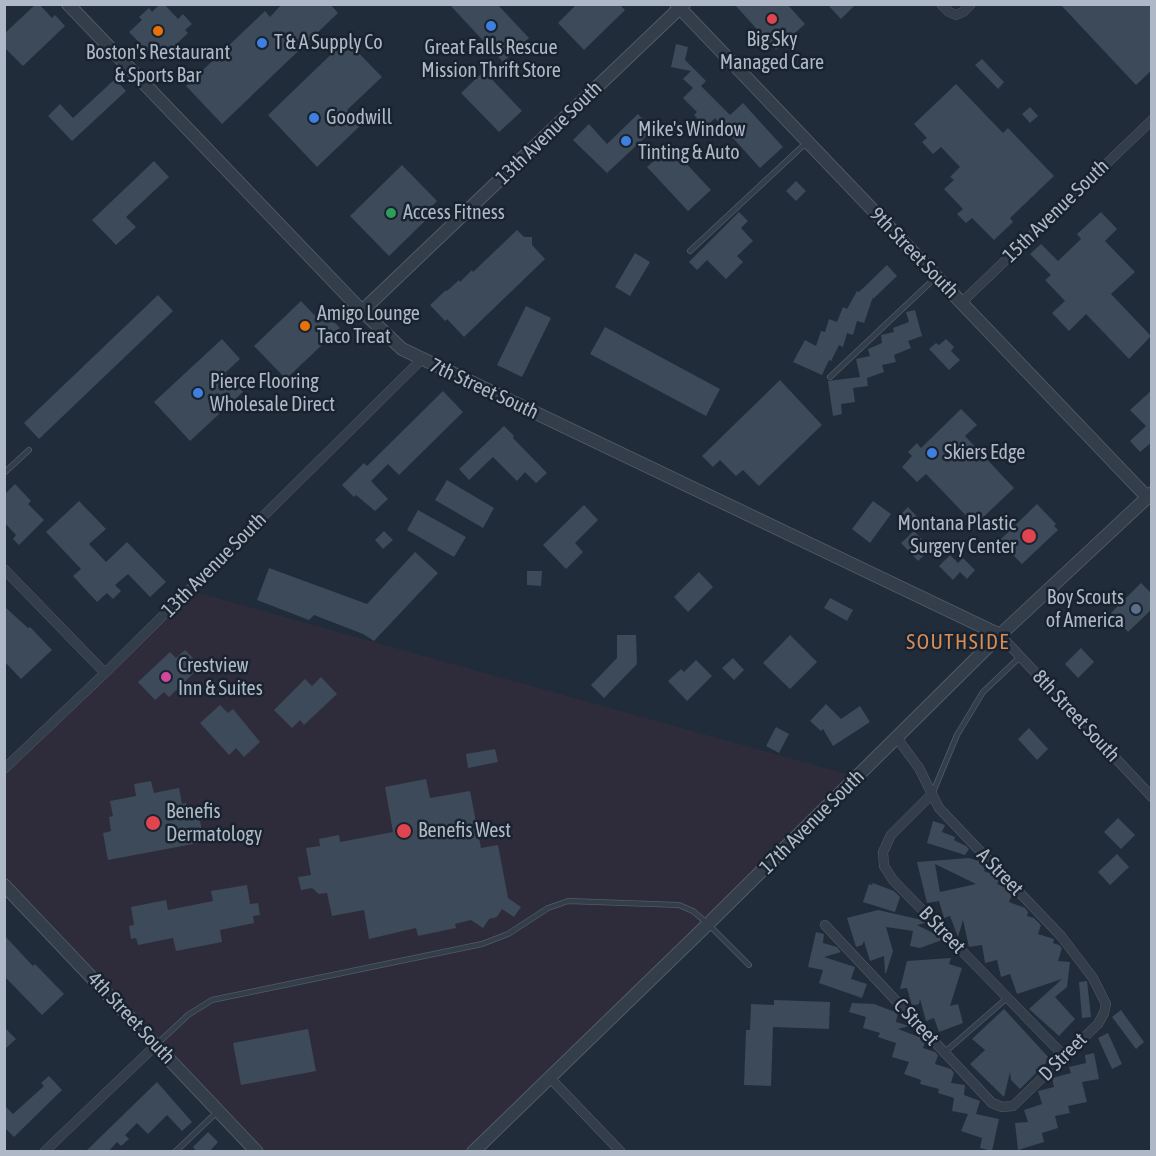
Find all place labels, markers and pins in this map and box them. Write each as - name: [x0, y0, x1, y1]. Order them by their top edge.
- marker: Big Sky Managed Care: [765, 12, 779, 26]
- marker: Great Falls Rescue Mission Thrift Store: [484, 19, 498, 33]
- marker: Boston's Restaurant & Sports Bar: [151, 24, 165, 38]
- place label: Big Sky Managed Care: [720, 28, 824, 75]
- place label: T & A Supply Co: [274, 31, 383, 55]
- marker: T & A Supply Co: [255, 36, 269, 50]
- place label: Great Falls Rescue Mission Thrift Store: [421, 36, 561, 83]
- place label: Boston's Restaurant & Sports Bar: [86, 41, 230, 88]
- place label: Goodwill: [326, 106, 392, 130]
- marker: Goodwill: [307, 111, 321, 125]
- place label: Mike's Window Tinting & Auto: [638, 118, 745, 165]
- marker: Mike's Window Tinting & Auto: [619, 134, 633, 148]
- place label: Access Fitness: [403, 201, 505, 225]
- marker: Access Fitness: [384, 206, 398, 220]
- place label: Amigo Lounge Taco Treat: [317, 302, 420, 349]
- marker: Amigo Lounge Taco Treat: [298, 319, 312, 333]
- place label: Pierce Flooring Wholesale Direct: [210, 370, 335, 417]
- marker: Pierce Flooring Wholesale Direct: [191, 386, 205, 400]
- place label: Skiers Edge: [944, 441, 1025, 465]
- marker: Skiers Edge: [925, 446, 939, 460]
- place label: Montana Plastic Surgery Center: [897, 512, 1016, 559]
- marker: Montana Plastic Surgery Center: [1020, 527, 1038, 545]
- place label: Boy Scouts of America: [1046, 586, 1124, 633]
- marker: Boy Scouts of America: [1129, 602, 1143, 616]
- place label: Crestview Inn & Suites: [178, 654, 263, 701]
- marker: Crestview Inn & Suites: [159, 670, 173, 684]
- place label: Benefis Dermatology: [166, 800, 262, 847]
- marker: Benefis Dermatology: [144, 814, 162, 832]
- place label: Benefis West: [418, 819, 511, 843]
- marker: Benefis West: [395, 822, 413, 840]

